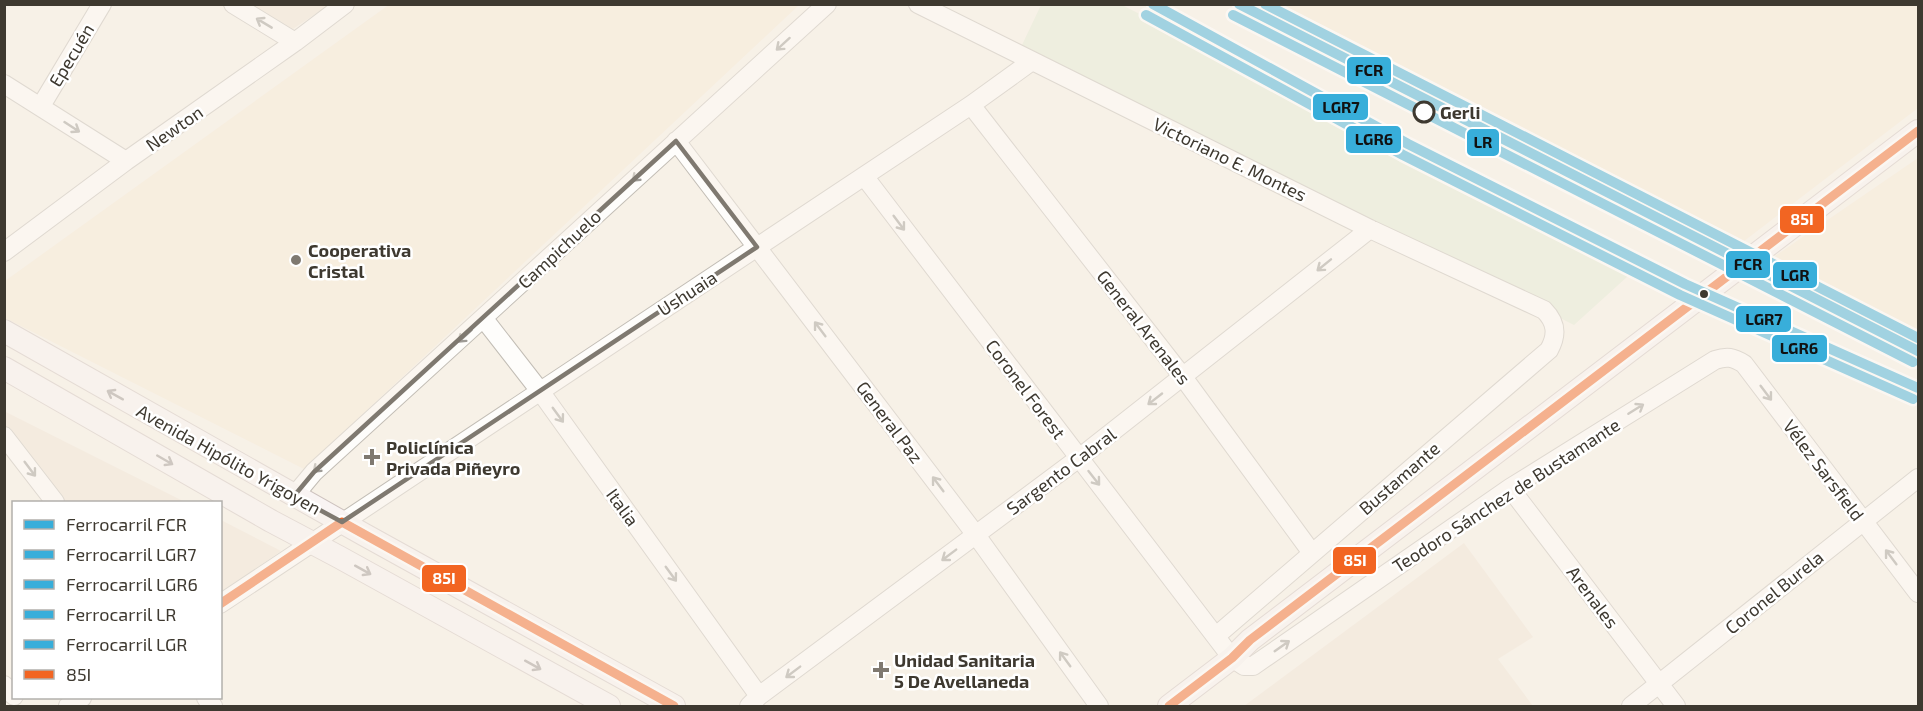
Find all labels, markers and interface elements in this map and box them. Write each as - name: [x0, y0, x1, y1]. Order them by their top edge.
- one-way arrow: [256, 17, 273, 29]
- street label: Epecuén: [44, 20, 98, 90]
- one-way arrow: [776, 37, 791, 51]
- line badge: FCR: [1346, 56, 1392, 85]
- text: FCR: [1355, 60, 1383, 79]
- line badge: LGR7: [1312, 93, 1369, 121]
- text: LGR7: [1322, 97, 1360, 116]
- street label: Newton: [141, 100, 207, 156]
- marker: Gerli: [1413, 101, 1435, 123]
- place label: Gerli: [1440, 101, 1480, 123]
- street label: Victoriano E. Montes: [1150, 112, 1310, 206]
- one-way arrow: [63, 121, 80, 133]
- line badge: LGR6: [1345, 125, 1402, 154]
- line badge: LR: [1466, 128, 1500, 157]
- text: LGR6: [1355, 129, 1393, 148]
- text: LR: [1474, 132, 1492, 151]
- one-way arrow: [632, 168, 647, 182]
- street label: Campichuelo: [513, 205, 605, 293]
- line badge: 85I: [1779, 205, 1825, 234]
- text: 85I: [1790, 209, 1814, 228]
- one-way arrow: [893, 214, 906, 230]
- place label: Cooperativa Cristal: [308, 239, 411, 282]
- line badge: FCR: [1725, 250, 1771, 279]
- marker: Cooperativa Cristal: [289, 253, 303, 267]
- text: FCR: [1734, 254, 1762, 273]
- one-way arrow: [1316, 259, 1332, 272]
- line badge: LGR: [1772, 261, 1818, 289]
- street label: General Arenales: [1093, 265, 1195, 389]
- text: LGR: [1780, 265, 1810, 284]
- street label: Ushuaia: [653, 266, 721, 320]
- unlabelled marker: [1698, 288, 1710, 300]
- line badge: LGR7: [1735, 305, 1792, 333]
- text: LGR7: [1745, 309, 1783, 328]
- one-way arrow: [814, 322, 826, 338]
- one-way arrow: [458, 329, 473, 343]
- line badge: LGR6: [1771, 334, 1828, 363]
- street label: Coronel Forest: [981, 335, 1071, 443]
- text: LGR6: [1780, 338, 1818, 357]
- street label: General Paz: [852, 377, 928, 467]
- one-way arrow: [1759, 384, 1772, 400]
- one-way arrow: [107, 389, 124, 401]
- one-way arrow: [1147, 393, 1163, 406]
- street label: Avenida Hipólito Yrigoyen: [133, 399, 325, 519]
- one-way arrow: [1627, 403, 1644, 415]
- one-way arrow: [552, 407, 564, 423]
- street label: Teodoro Sánchez de Bustamante: [1388, 413, 1624, 577]
- street label: Vélez Sarsfield: [1779, 415, 1869, 525]
- street label: Sargento Cabral: [1002, 422, 1121, 519]
- place label: Policlínica Privada Piñeyro: [386, 436, 520, 479]
- street label: Bustamante: [1354, 437, 1444, 519]
- marker: Policlínica Privada Piñeyro: [363, 448, 381, 466]
- one-way arrow: [156, 454, 173, 466]
- one-way arrow: [313, 459, 328, 474]
- one-way arrow: [23, 461, 36, 477]
- one-way arrow: [1088, 470, 1101, 486]
- one-way arrow: [932, 477, 944, 493]
- street label: Italia: [602, 484, 644, 530]
- legend: [12, 501, 222, 699]
- text: Ferrocarril FCR: [66, 513, 187, 535]
- text: Ferrocarril LGR7: [66, 543, 197, 565]
- line badge: 85I: [1332, 546, 1377, 575]
- street label: Coronel Burela: [1720, 546, 1828, 638]
- one-way arrow: [941, 548, 957, 561]
- text: 85I: [1343, 550, 1367, 569]
- one-way arrow: [1884, 550, 1897, 566]
- street label: Arenales: [1562, 561, 1624, 633]
- one-way arrow: [354, 564, 371, 576]
- line badge: 85I: [421, 564, 467, 593]
- one-way arrow: [665, 565, 678, 581]
- text: 85I: [432, 568, 456, 587]
- text: Ferrocarril LGR6: [66, 573, 198, 595]
- text: Ferrocarril LR: [66, 603, 176, 625]
- text: Ferrocarril LGR: [66, 633, 187, 655]
- one-way arrow: [1273, 640, 1290, 652]
- place label: Unidad Sanitaria 5 De Avellaneda: [894, 649, 1035, 692]
- one-way arrow: [1059, 651, 1071, 667]
- one-way arrow: [524, 660, 542, 671]
- marker: Unidad Sanitaria 5 De Avellaneda: [872, 661, 890, 679]
- text: 85I: [66, 663, 91, 685]
- one-way arrow: [785, 665, 801, 678]

